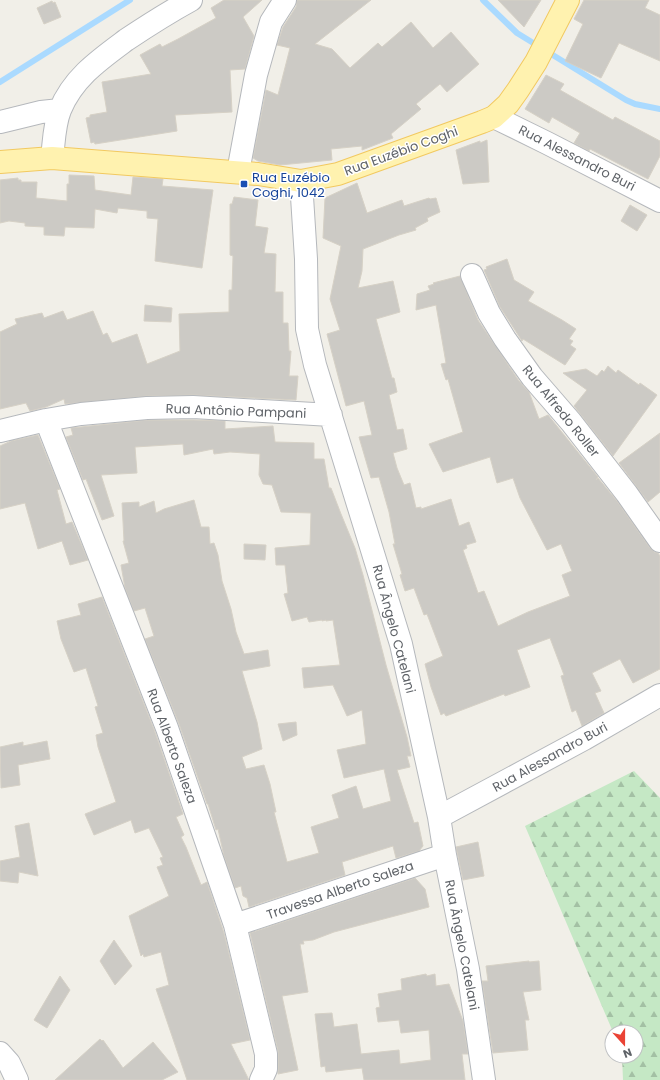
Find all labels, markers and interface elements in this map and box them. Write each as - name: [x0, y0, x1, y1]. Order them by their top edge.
- street label: Rua Alessandro Buri: [515, 120, 639, 196]
- street label: Rua Euzébio Coghi: [341, 122, 461, 180]
- place label: Rua Euzébio Coghi, 1042: [252, 168, 330, 202]
- marker: Rua Euzébio Coghi, 1042: [239, 179, 249, 189]
- street label: Rua Alfredo Roller: [518, 361, 604, 461]
- street label: Rua Antônio Pampani: [165, 399, 307, 423]
- street label: Rua Ângelo Catelani: [368, 563, 420, 695]
- street label: Rua Alberto Saleza: [142, 686, 202, 806]
- street label: Rua Alessandro Buri: [489, 717, 611, 797]
- street label: Travessa Alberto Saleza: [264, 856, 416, 924]
- street label: Rua Ângelo Catelani: [440, 878, 484, 1012]
- north arrow: [604, 1024, 644, 1064]
- text: N: [621, 1044, 634, 1062]

